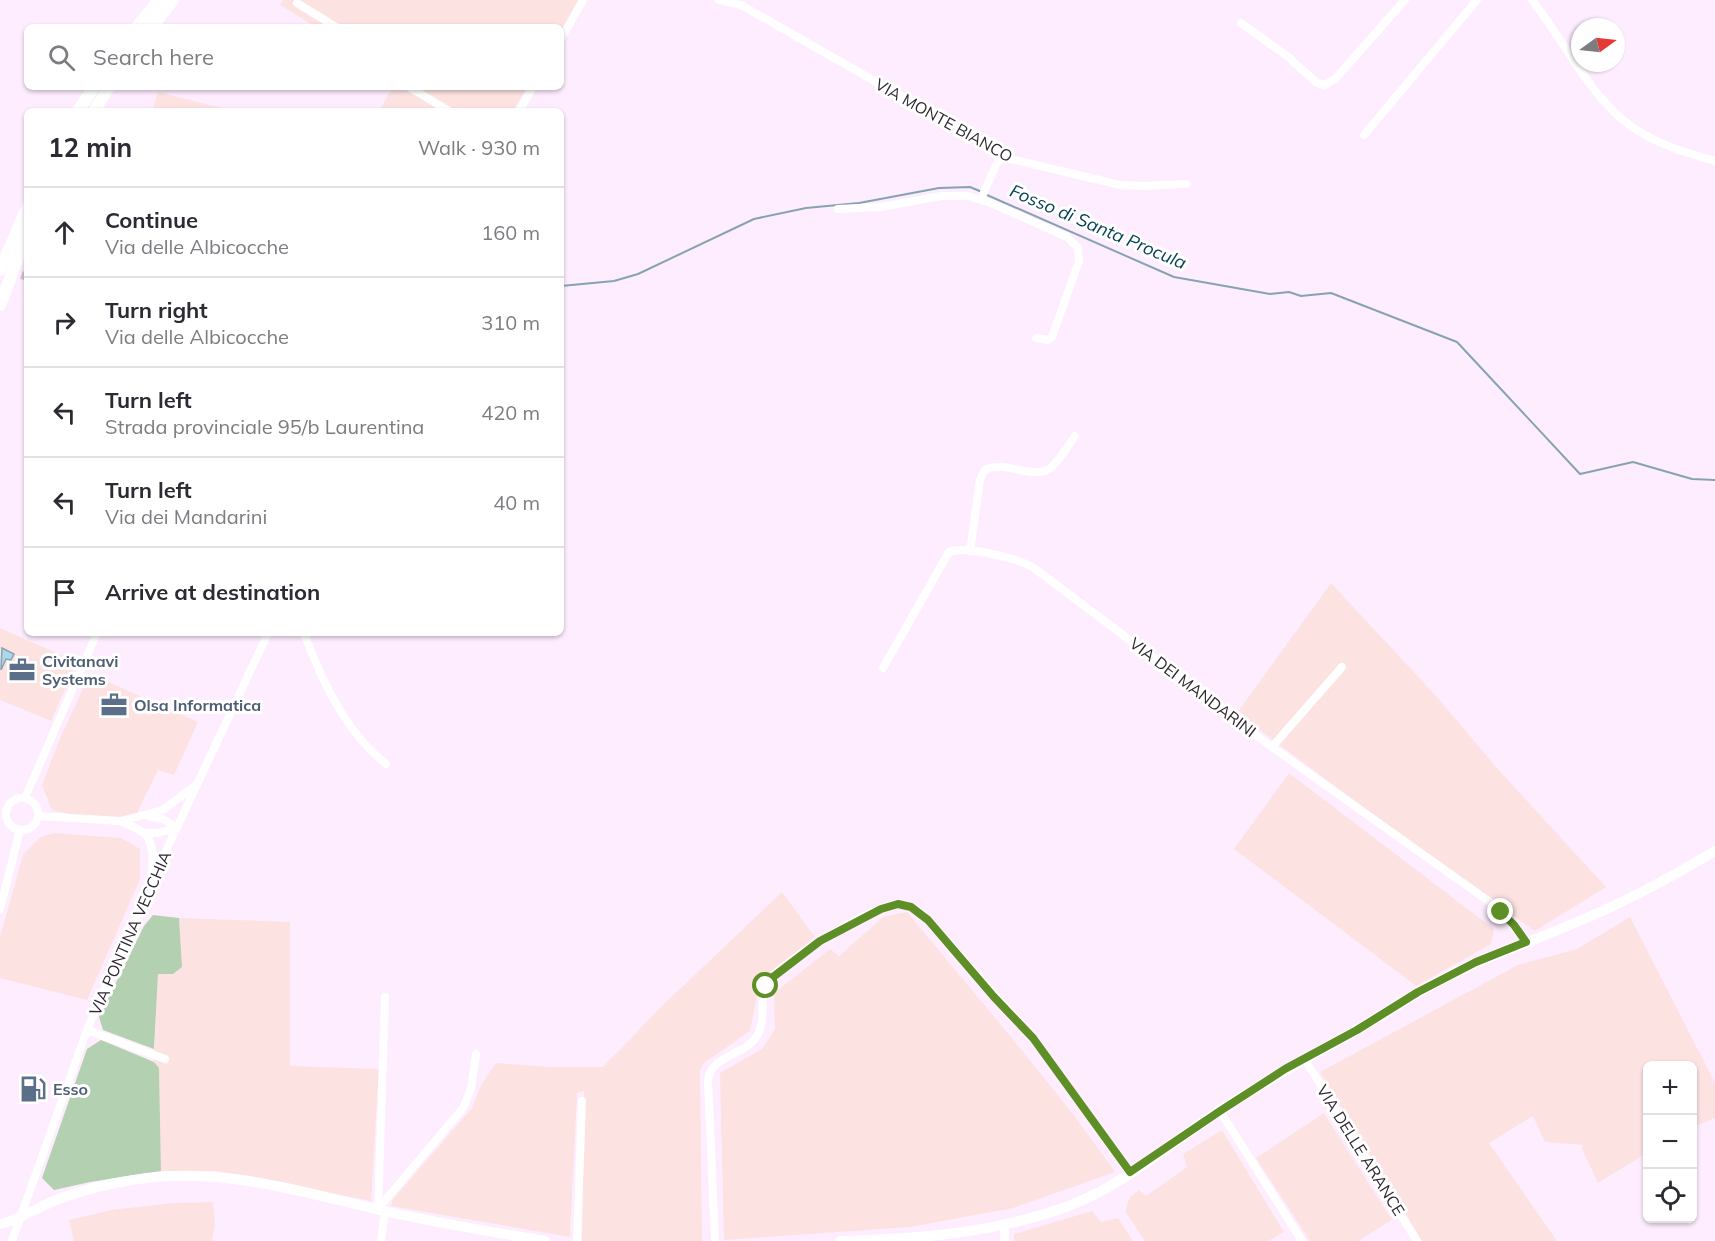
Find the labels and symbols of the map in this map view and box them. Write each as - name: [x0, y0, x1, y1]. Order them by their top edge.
- north arrow: [1571, 18, 1625, 72]
- street label: VIA MONTE BIANCO: [872, 74, 1016, 166]
- water label: Fosso di Santa Procula: [1006, 179, 1190, 274]
- street label: VIA DEI MANDARINI: [1126, 633, 1260, 741]
- place label: Civitanavi Systems: [42, 651, 118, 689]
- office icon: Civitanavi Systems: [7, 655, 37, 685]
- office icon: Olsa Informatica: [99, 690, 129, 720]
- place label: Olsa Informatica: [134, 695, 261, 715]
- street label: VIA PONTINA VECCHIA: [85, 848, 175, 1018]
- route end: [1487, 898, 1513, 924]
- route start: [752, 972, 778, 998]
- fuel station icon: Esso: [18, 1074, 48, 1104]
- place label: Esso: [53, 1079, 88, 1099]
- street label: VIA DELLE ARANCE: [1313, 1081, 1409, 1219]

